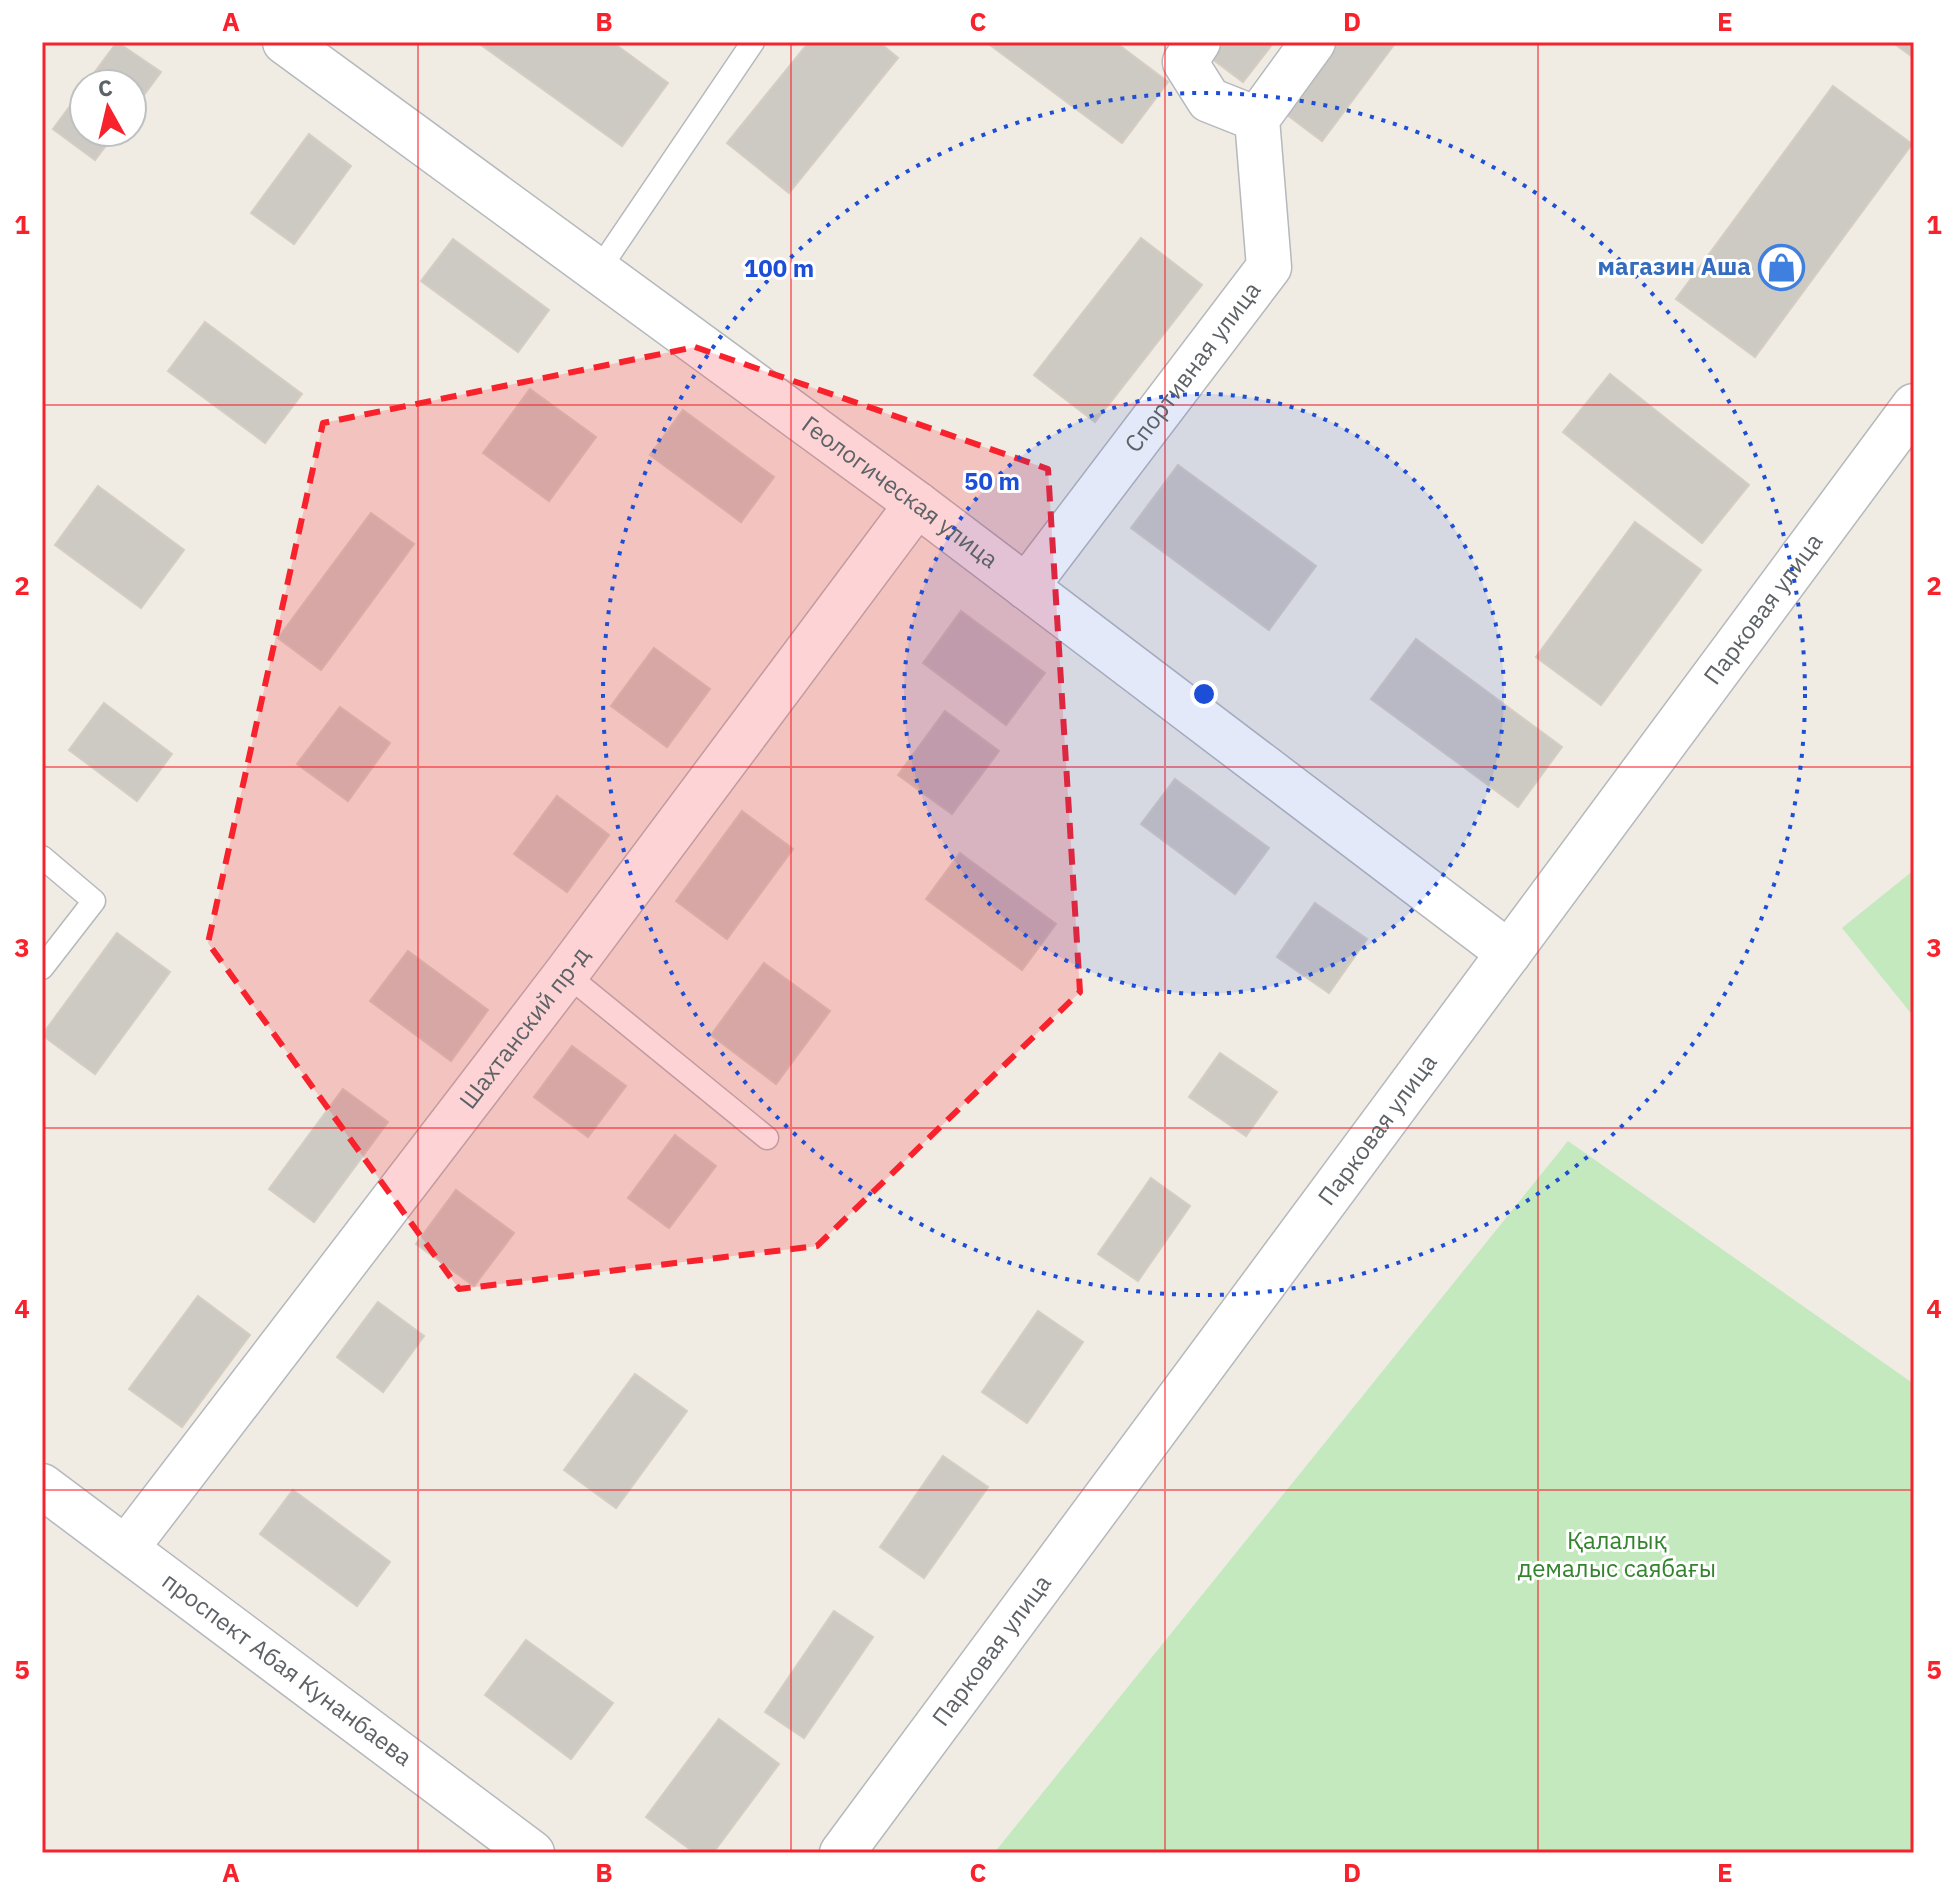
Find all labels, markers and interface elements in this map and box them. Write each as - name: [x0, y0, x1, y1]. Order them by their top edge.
- text: A: [222, 4, 240, 38]
- text: B: [595, 4, 613, 38]
- text: C: [970, 4, 987, 38]
- text: D: [1343, 4, 1361, 38]
- text: E: [1717, 4, 1733, 38]
- north arrow: [68, 68, 148, 148]
- text: С: [96, 72, 114, 103]
- text: 1: [14, 207, 30, 241]
- text: 1: [1926, 207, 1942, 241]
- shop icon: магазин Аша: [1758, 243, 1806, 291]
- place label: магазин Аша: [1598, 250, 1751, 282]
- text: 100 m: [744, 252, 814, 284]
- street label: Спортивная улица: [1117, 275, 1267, 459]
- street label: Геологическая улица: [796, 408, 1005, 575]
- text: 50 m: [964, 465, 1020, 497]
- street label: Парковая улица: [1696, 526, 1829, 691]
- text: 2: [14, 568, 30, 602]
- text: 2: [1926, 568, 1942, 602]
- centre of rings: [1190, 680, 1218, 708]
- text: 3: [14, 930, 30, 964]
- text: 3: [1926, 930, 1942, 964]
- street label: Шахтанский пр-д: [452, 940, 596, 1115]
- street label: Парковая улица: [1310, 1047, 1444, 1211]
- text: 4: [14, 1291, 30, 1325]
- text: 4: [1926, 1291, 1942, 1325]
- park label: Қалалық демалыс саябағы: [1518, 1524, 1716, 1584]
- street label: проспект Абая Кунанбаева: [156, 1565, 419, 1773]
- street label: Парковая улица: [925, 1568, 1058, 1732]
- text: 5: [14, 1652, 30, 1686]
- text: 5: [1926, 1652, 1942, 1686]
- text: A: [222, 1855, 240, 1889]
- text: B: [595, 1855, 613, 1889]
- text: C: [970, 1855, 987, 1889]
- text: D: [1343, 1855, 1361, 1889]
- text: E: [1717, 1855, 1733, 1889]

